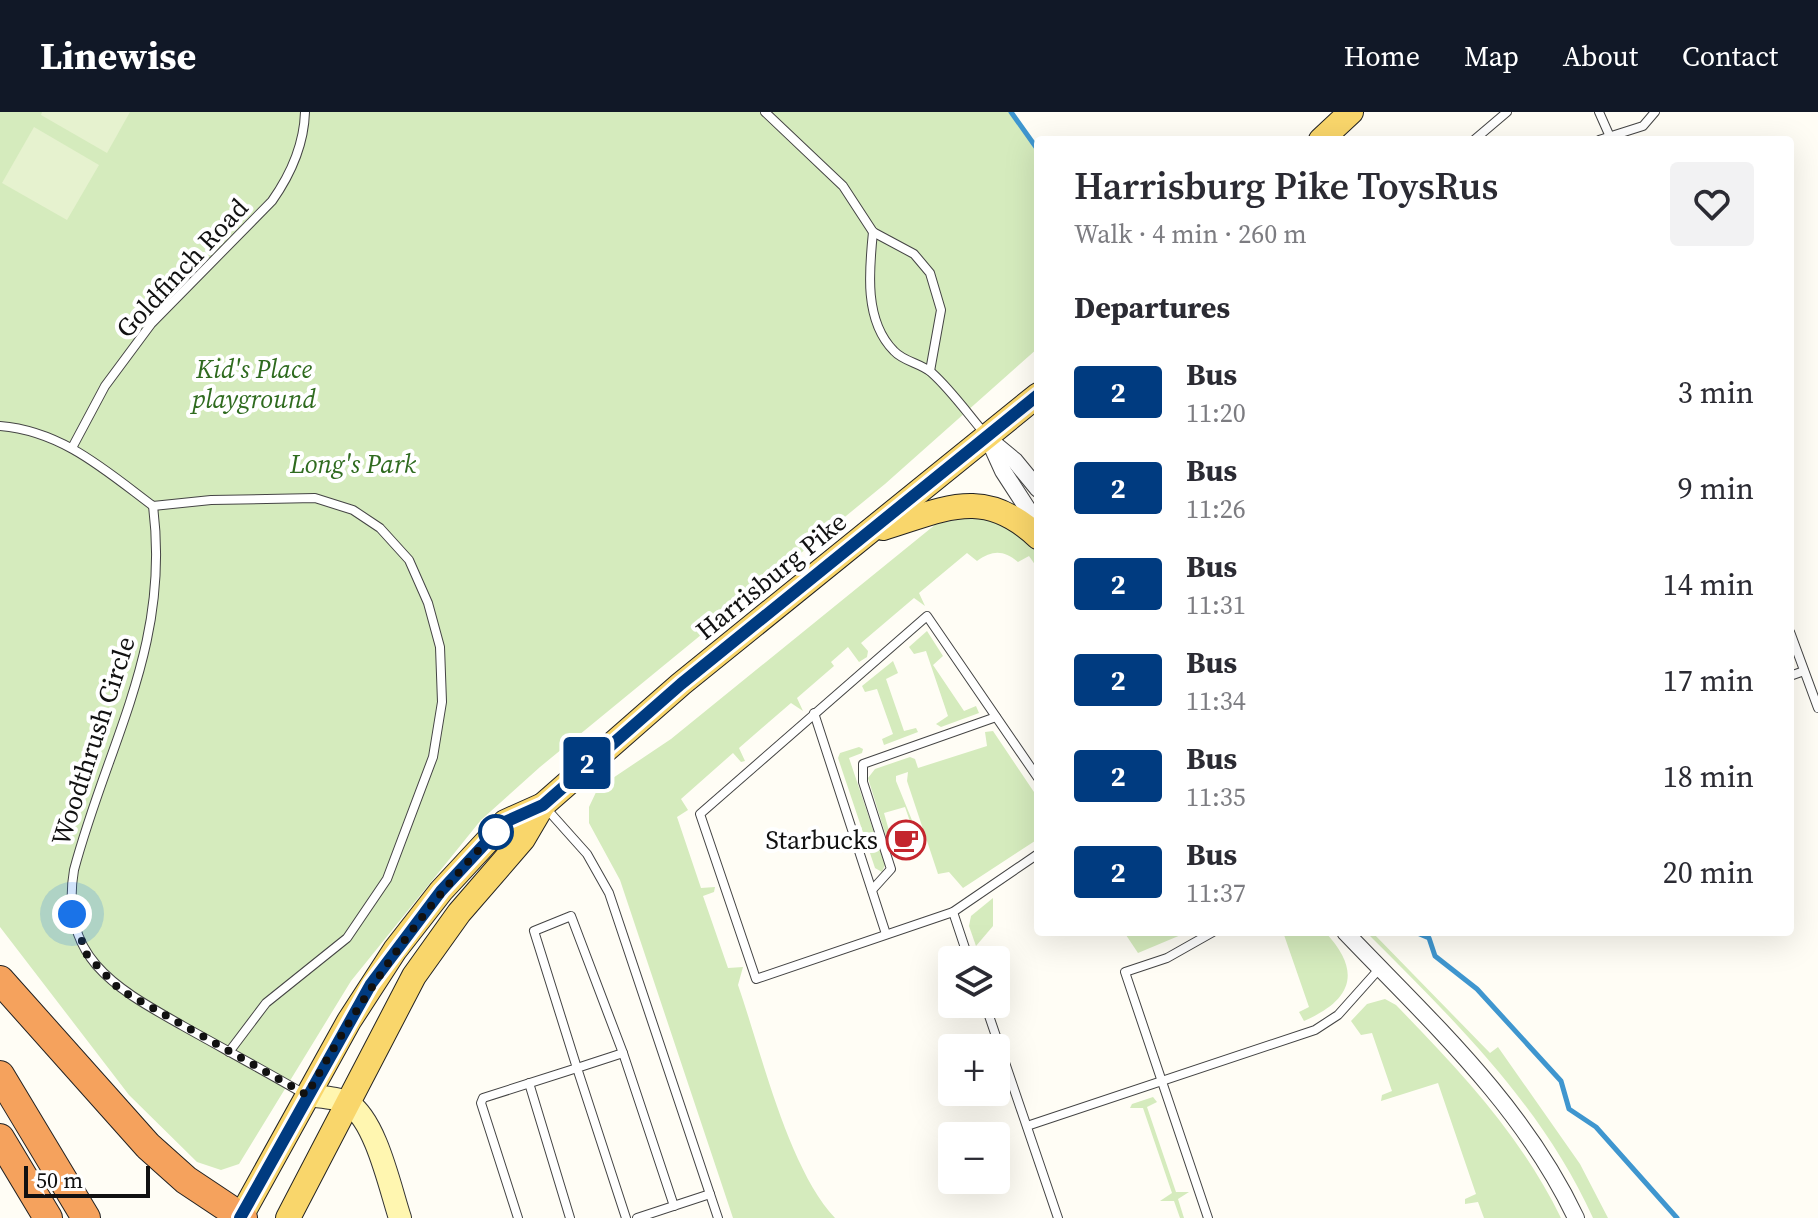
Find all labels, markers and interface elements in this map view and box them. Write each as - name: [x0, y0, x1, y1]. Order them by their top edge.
- text: Linewise: [40, 30, 196, 82]
- text: Home: [1344, 37, 1420, 75]
- text: Map: [1464, 37, 1519, 75]
- text: About: [1563, 37, 1638, 75]
- text: Contact: [1682, 37, 1778, 75]
- text: Harrisburg Pike ToysRus: [1074, 160, 1498, 212]
- button: heart: [1670, 162, 1754, 246]
- street label: Goldfinch Road: [108, 190, 256, 346]
- text: Walk · 4 min · 260 m: [1074, 216, 1307, 252]
- text: Departures: [1074, 287, 1230, 328]
- park label: Kid's Place playground: [190, 351, 316, 417]
- text: Bus: [1186, 354, 1237, 395]
- text: 3 min: [1678, 372, 1754, 413]
- text: 2: [1110, 373, 1126, 411]
- text: 11:20: [1186, 395, 1246, 431]
- park label: Long's Park: [289, 446, 417, 482]
- text: Bus: [1186, 450, 1237, 491]
- text: 9 min: [1678, 468, 1754, 509]
- text: 2: [1110, 469, 1126, 507]
- text: 11:26: [1186, 491, 1246, 527]
- street label: Harrisburg Pike: [688, 504, 854, 648]
- text: Bus: [1186, 546, 1237, 587]
- text: 14 min: [1663, 564, 1754, 605]
- text: 2: [1110, 565, 1126, 603]
- text: 11:31: [1186, 587, 1246, 623]
- street label: Woodthrush Circle: [42, 632, 144, 850]
- text: Bus: [1186, 642, 1237, 683]
- text: 17 min: [1663, 660, 1754, 701]
- text: 2: [1110, 661, 1126, 699]
- text: 11:34: [1186, 683, 1246, 719]
- line badge: 2: [561, 737, 613, 789]
- text: Bus: [1186, 738, 1237, 779]
- text: 2: [579, 744, 595, 782]
- text: 18 min: [1663, 756, 1754, 797]
- text: 2: [1110, 757, 1126, 795]
- text: 11:35: [1186, 779, 1246, 815]
- unlabelled marker: [479, 815, 513, 849]
- cafe icon: Starbucks: [885, 819, 927, 861]
- place label: Starbucks: [765, 822, 878, 858]
- text: Bus: [1186, 834, 1237, 875]
- text: 20 min: [1663, 852, 1754, 893]
- text: 2: [1110, 853, 1126, 891]
- text: 11:37: [1186, 875, 1246, 911]
- your location: [52, 894, 92, 934]
- map controls: [938, 946, 1010, 1194]
- button: layers: [938, 946, 1010, 1018]
- button: +: [938, 1034, 1010, 1106]
- button: −: [938, 1122, 1010, 1194]
- scale bar: [24, 1162, 150, 1198]
- text: 50 m: [36, 1165, 83, 1195]

